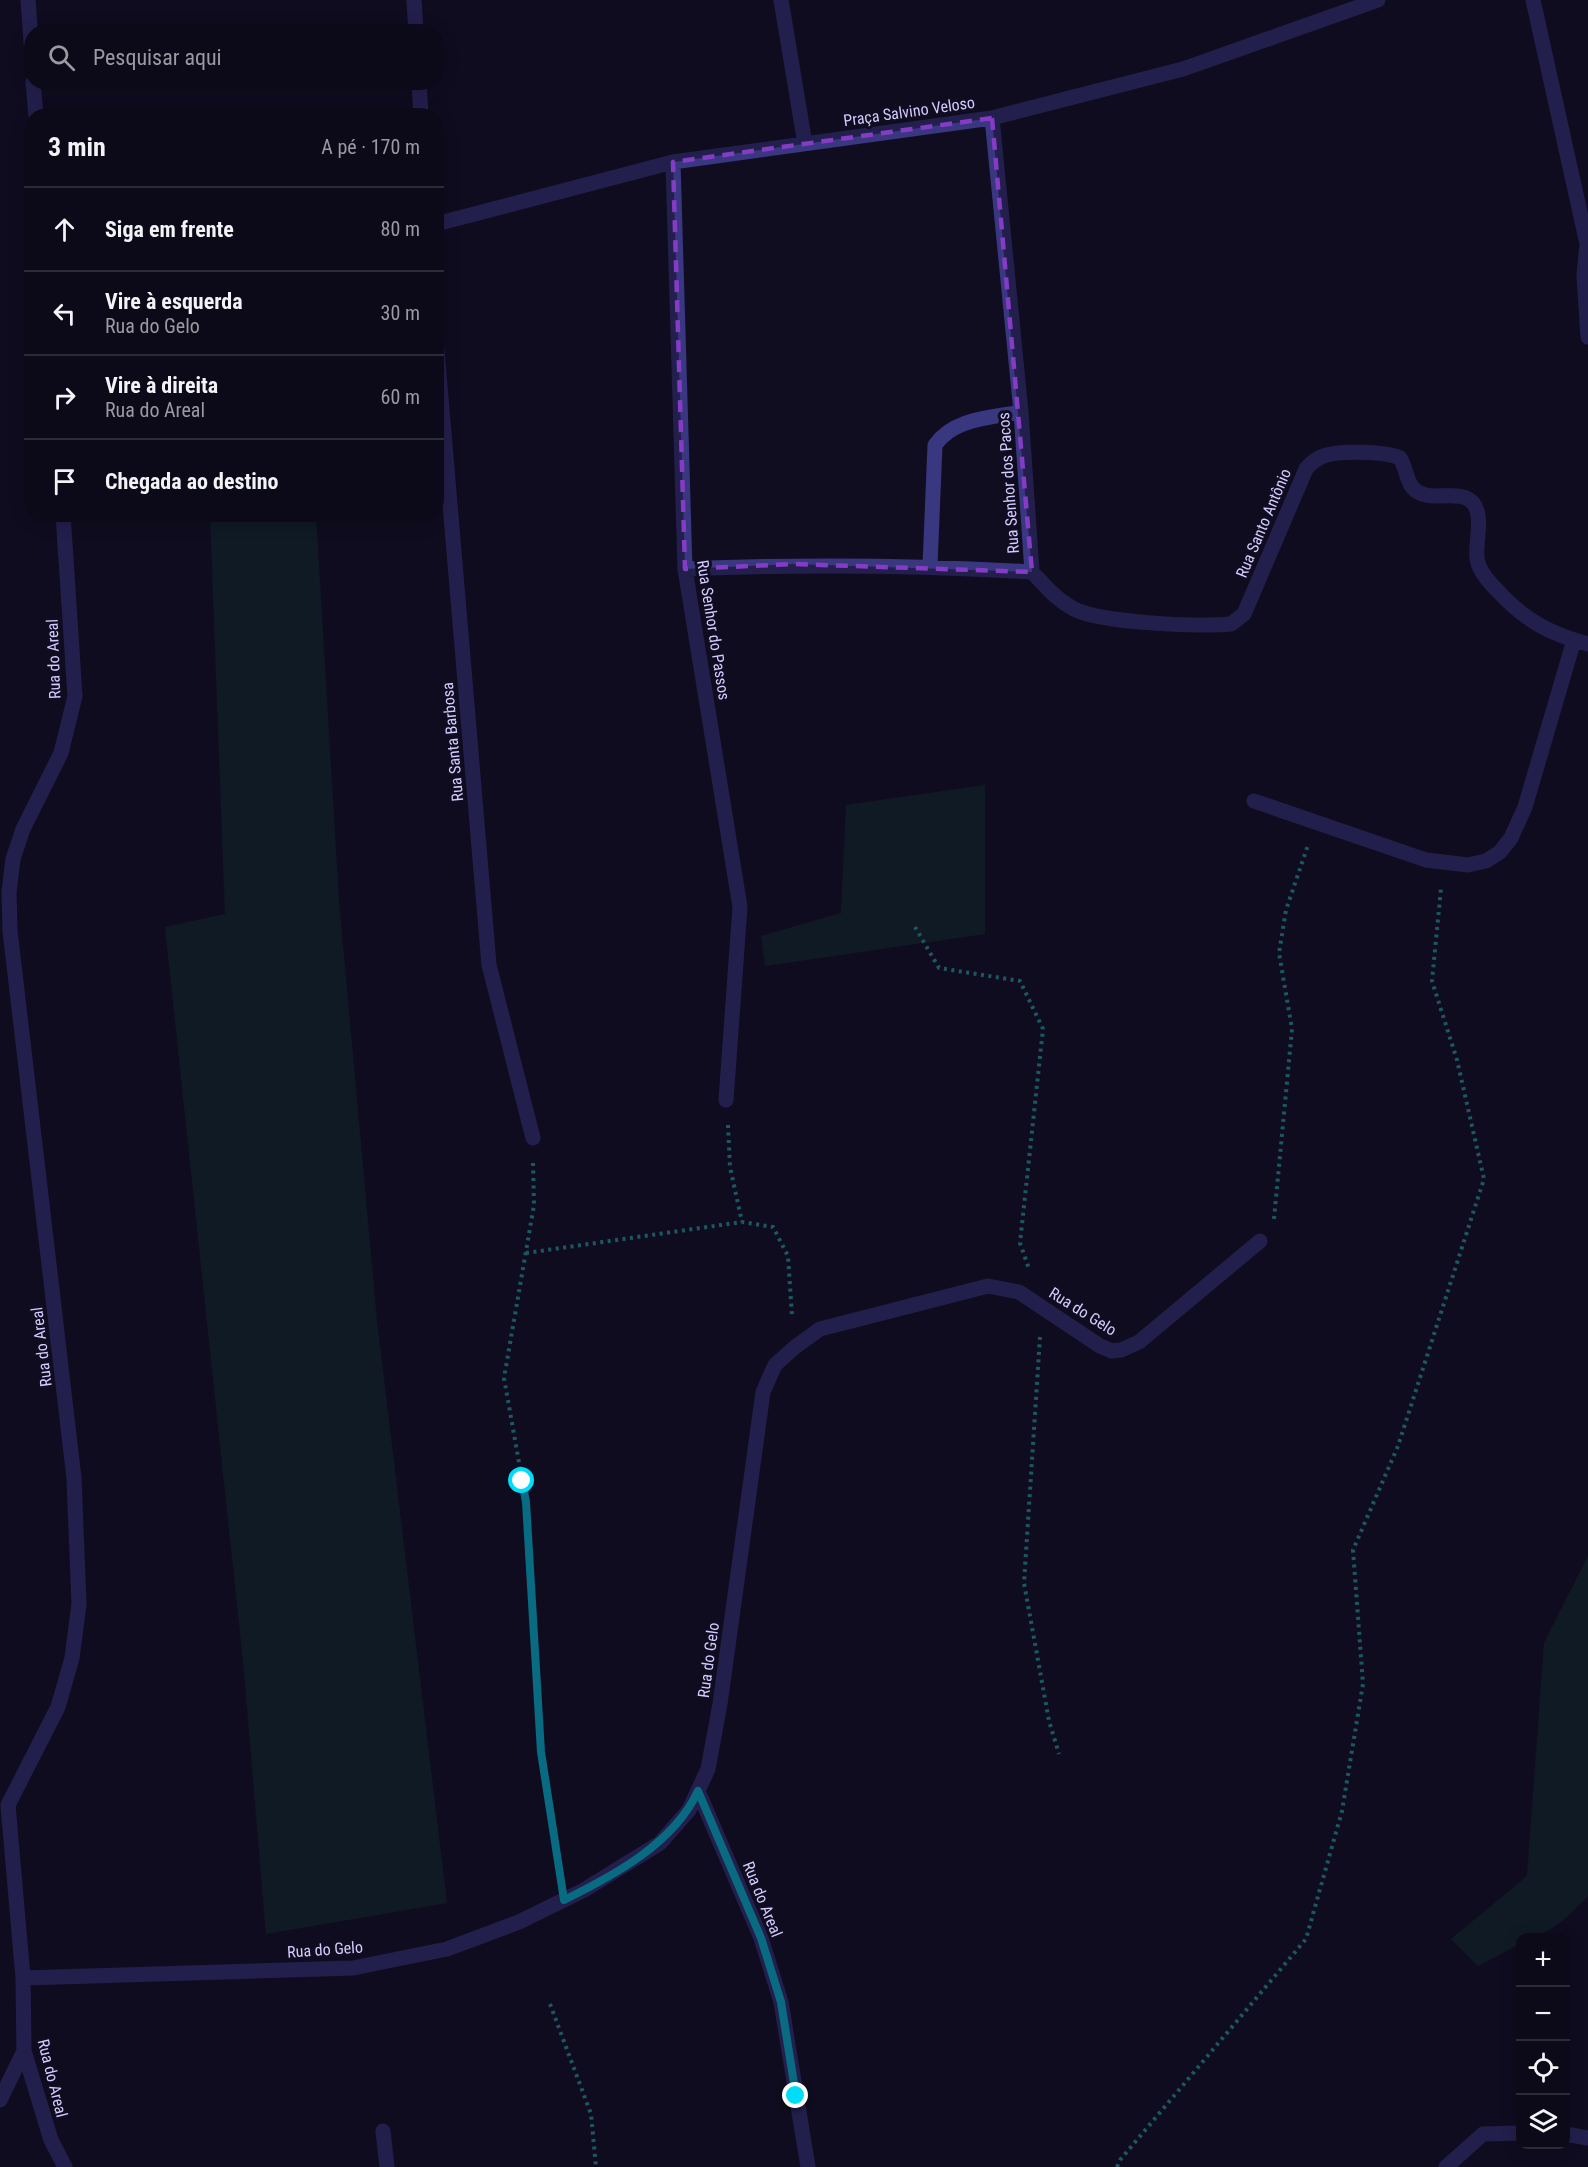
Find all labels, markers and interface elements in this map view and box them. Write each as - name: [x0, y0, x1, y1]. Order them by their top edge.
- search box: [24, 24, 444, 90]
- icon: search: [45, 41, 78, 74]
- text: Pesquisar aqui: [93, 45, 222, 70]
- street label: Praça Salvino Veloso: [842, 93, 976, 130]
- text: 3 min: [48, 132, 106, 162]
- text: A pé · 170 m: [321, 135, 420, 159]
- icon: ahead: [48, 213, 81, 246]
- text: Siga em frente: [105, 217, 234, 242]
- text: 80 m: [381, 217, 420, 241]
- text: Vire à esquerda: [105, 289, 243, 314]
- icon: left: [48, 297, 81, 330]
- text: 30 m: [381, 301, 420, 325]
- text: Rua do Gelo: [105, 314, 200, 338]
- text: Vire à direita: [105, 373, 218, 398]
- icon: right: [48, 381, 81, 414]
- text: 60 m: [381, 385, 420, 409]
- text: Rua do Areal: [105, 398, 205, 422]
- street label: Rua Senhor dos Pacos: [994, 412, 1023, 554]
- icon: arrive: [48, 465, 81, 498]
- street label: Rua Santo Antônio: [1232, 466, 1295, 581]
- text: Chegada ao destino: [105, 469, 279, 494]
- street label: Rua Senhor do Passos: [693, 559, 734, 701]
- street label: Rua do Areal: [43, 619, 64, 699]
- street label: Rua Santa Barbosa: [438, 682, 467, 802]
- street label: Rua do Gelo: [1046, 1283, 1120, 1340]
- street label: Rua do Areal: [27, 1306, 56, 1388]
- route start: [508, 1467, 534, 1493]
- street label: Rua do Gelo: [694, 1621, 723, 1699]
- street label: Rua do Areal: [739, 1859, 786, 1940]
- map controls: [1516, 1933, 1570, 2149]
- button: +: [1516, 1933, 1570, 1987]
- street label: Rua do Gelo: [287, 1937, 364, 1962]
- button: −: [1516, 1987, 1570, 2041]
- street label: Rua do Areal: [34, 2037, 71, 2119]
- button: locate: [1516, 2041, 1570, 2095]
- route end: [782, 2082, 808, 2108]
- button: layers: [1516, 2095, 1570, 2149]

